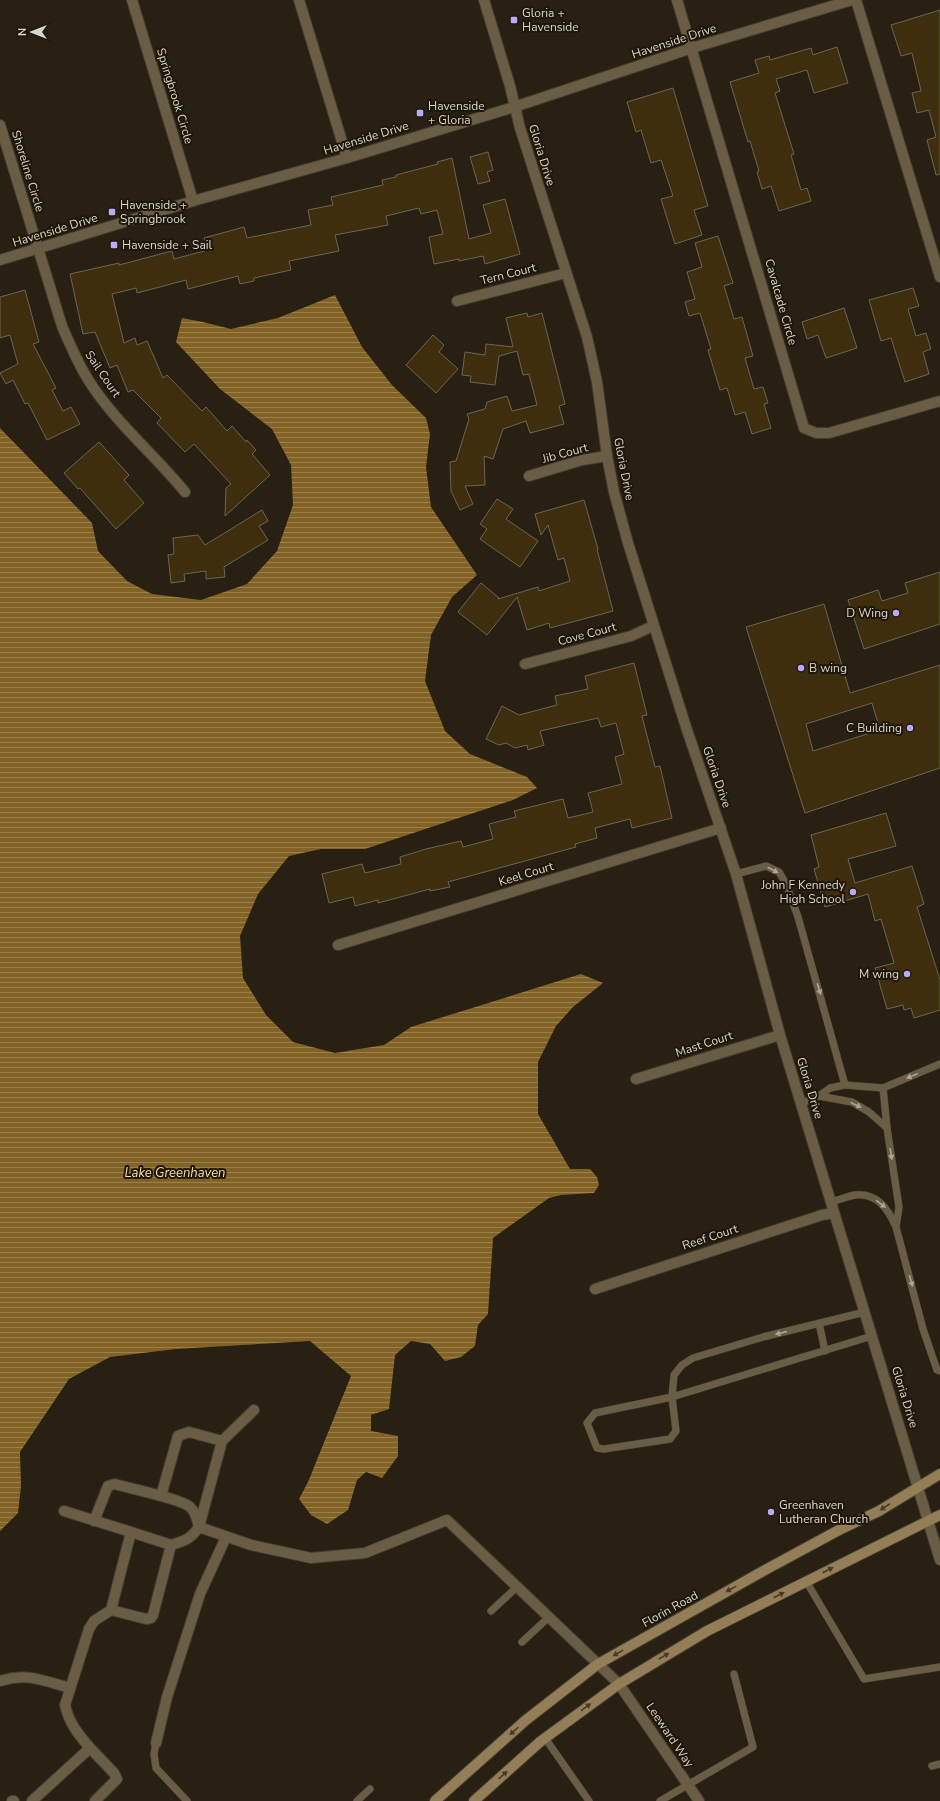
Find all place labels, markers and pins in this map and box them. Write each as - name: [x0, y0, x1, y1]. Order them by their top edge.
- place label: Gloria + Havenside: [522, 5, 579, 35]
- marker: Gloria + Havenside: [509, 15, 519, 25]
- place label: Havenside + Gloria: [428, 98, 485, 128]
- marker: Havenside + Gloria: [415, 108, 425, 118]
- place label: Havenside + Springbrook: [120, 197, 187, 227]
- marker: Havenside + Springbrook: [107, 207, 117, 217]
- place label: Havenside + Sail: [122, 237, 213, 253]
- marker: Havenside + Sail: [109, 240, 119, 250]
- place label: D Wing: [846, 605, 888, 621]
- marker: D Wing: [891, 608, 901, 618]
- place label: B wing: [809, 660, 847, 676]
- marker: B wing: [796, 663, 806, 673]
- place label: C Building: [846, 720, 902, 736]
- marker: C Building: [905, 723, 915, 733]
- place label: John F Kennedy High School: [760, 877, 846, 907]
- marker: John F Kennedy High School: [848, 887, 858, 897]
- place label: M wing: [859, 966, 899, 982]
- marker: M wing: [902, 969, 912, 979]
- place label: Greenhaven Lutheran Church: [779, 1497, 868, 1527]
- marker: Greenhaven Lutheran Church: [766, 1507, 776, 1517]

